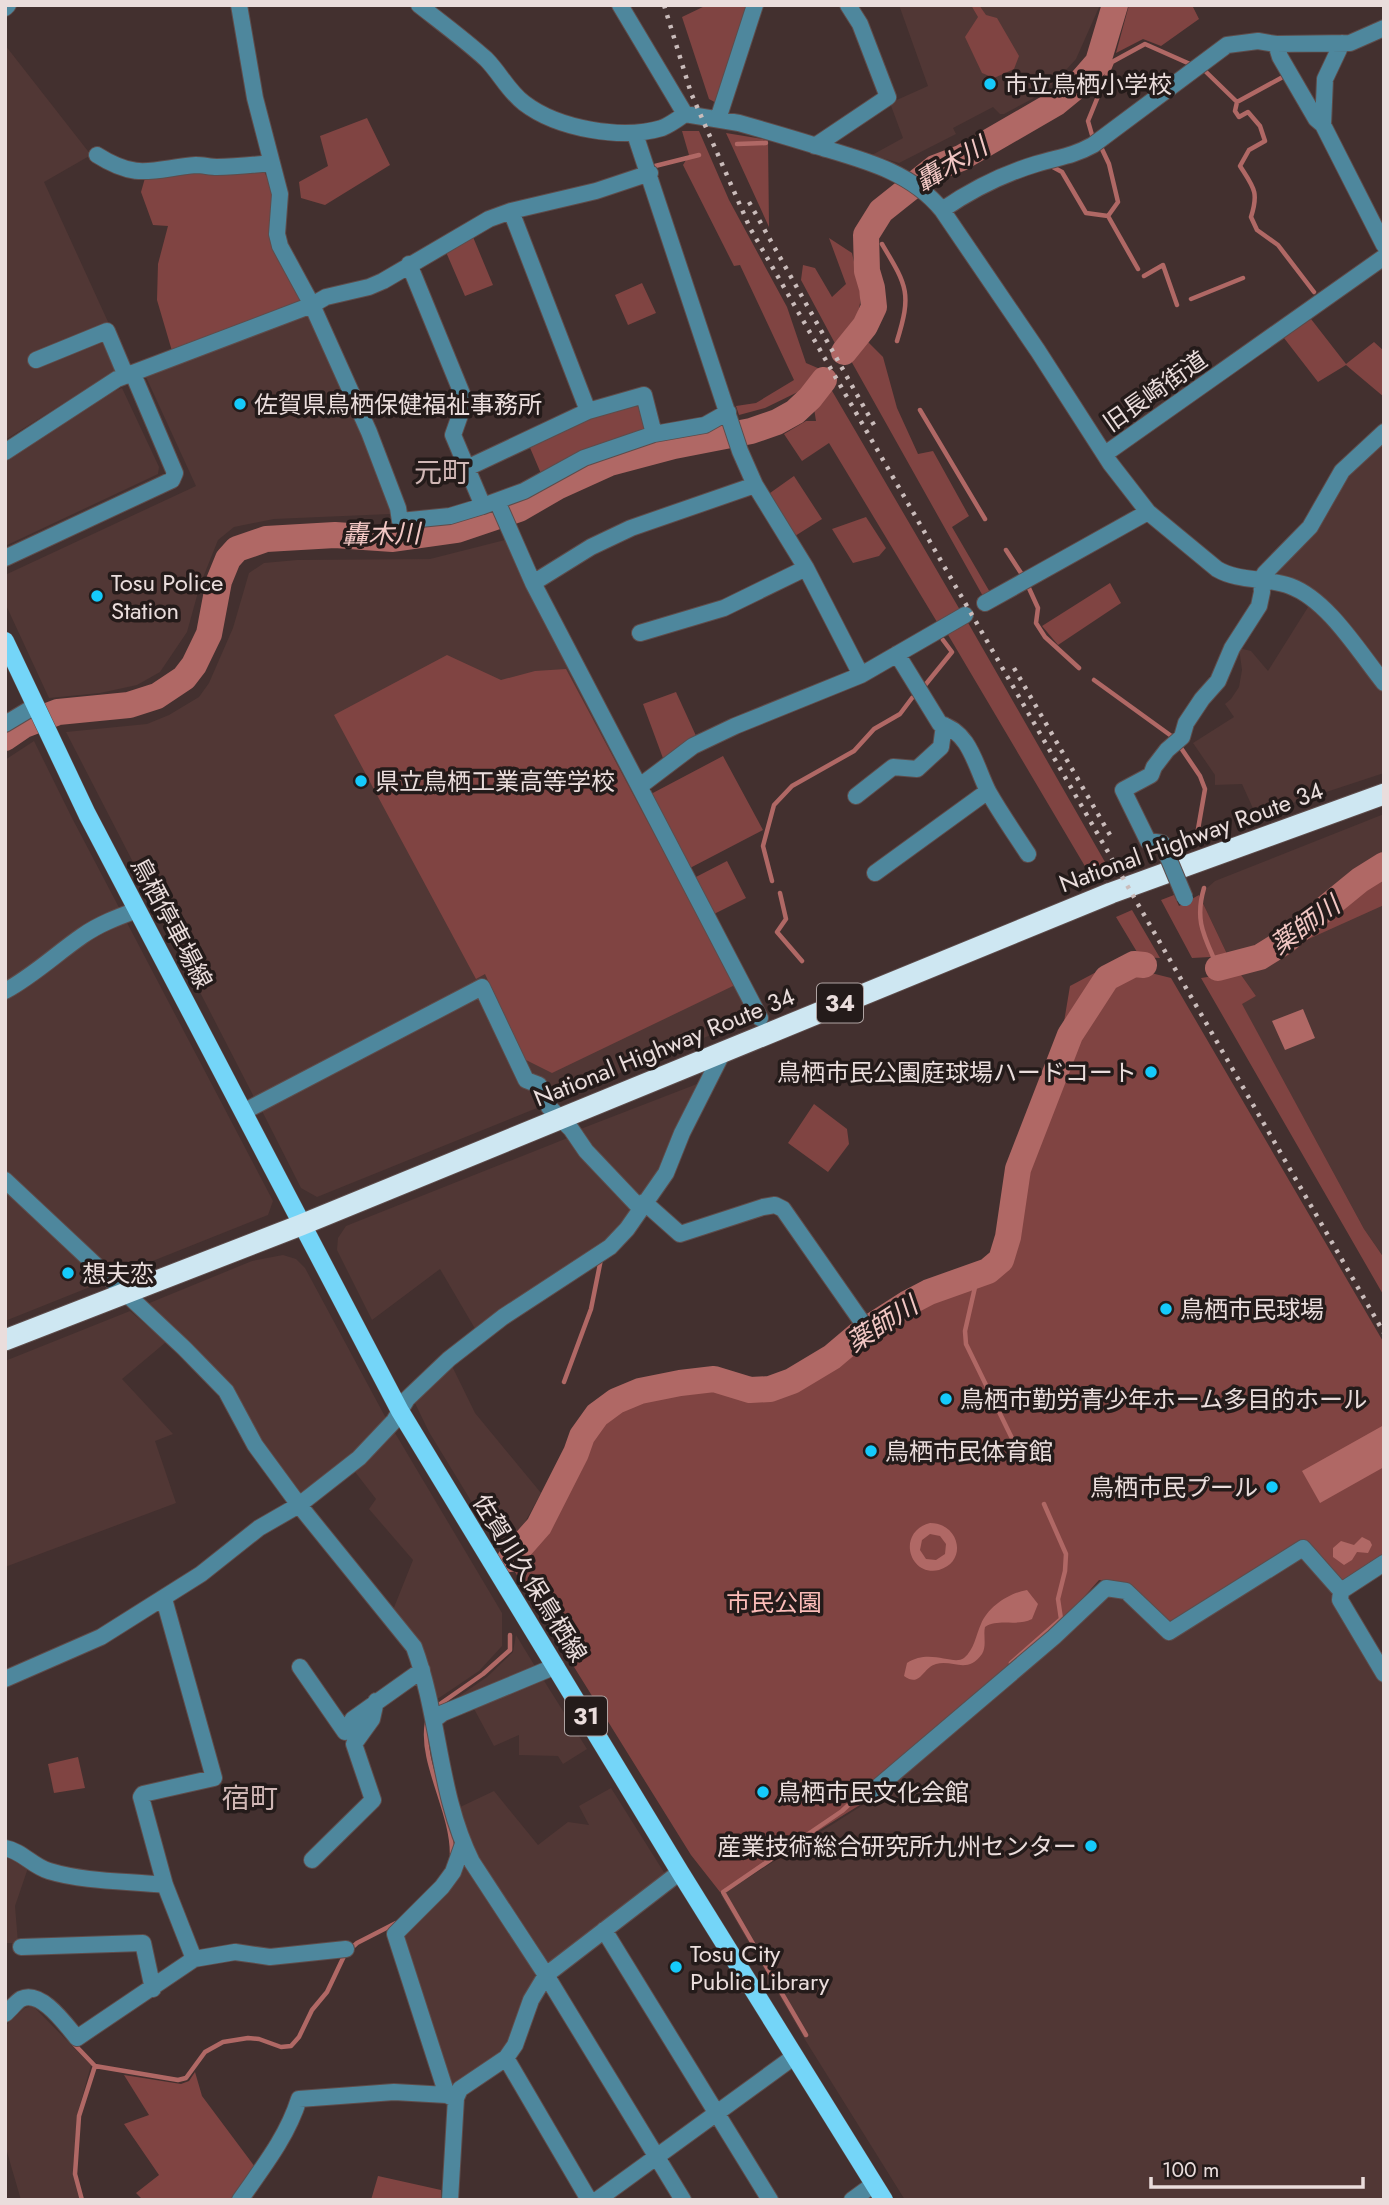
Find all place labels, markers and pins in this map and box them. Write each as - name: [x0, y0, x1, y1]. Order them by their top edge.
- place label: 市立鳥栖小学校: [1004, 67, 1172, 102]
- marker: 市立鳥栖小学校: [982, 76, 998, 92]
- place label: 佐賀県鳥栖保健福祉事務所: [254, 387, 542, 422]
- marker: 佐賀県鳥栖保健福祉事務所: [232, 396, 248, 412]
- place label: Tosu Police Station: [111, 565, 223, 628]
- marker: Tosu Police Station: [89, 588, 105, 604]
- place label: 県立鳥栖工業高等学校: [375, 764, 615, 799]
- marker: 県立鳥栖工業高等学校: [353, 773, 369, 789]
- place label: 鳥栖市民公園庭球場ハードコート: [777, 1055, 1137, 1090]
- marker: 鳥栖市民公園庭球場ハードコート: [1143, 1064, 1159, 1080]
- place label: 想夫恋: [82, 1256, 154, 1291]
- marker: 想夫恋: [60, 1265, 76, 1281]
- place label: 鳥栖市民球場: [1180, 1292, 1324, 1327]
- marker: 鳥栖市民球場: [1158, 1301, 1174, 1317]
- place label: 鳥栖市勤労青少年ホーム多目的ホール: [960, 1382, 1367, 1417]
- marker: 鳥栖市勤労青少年ホーム多目的ホール: [938, 1391, 954, 1407]
- place label: 鳥栖市民体育館: [885, 1434, 1053, 1469]
- marker: 鳥栖市民体育館: [863, 1443, 879, 1459]
- place label: 鳥栖市民プール: [1090, 1470, 1258, 1505]
- marker: 鳥栖市民プール: [1264, 1479, 1280, 1495]
- place label: 鳥栖市民文化会館: [777, 1775, 969, 1810]
- marker: 鳥栖市民文化会館: [755, 1784, 771, 1800]
- place label: 産業技術総合研究所九州センター: [717, 1829, 1077, 1864]
- marker: 産業技術総合研究所九州センター: [1083, 1838, 1099, 1854]
- place label: Tosu City Public Library: [690, 1936, 830, 1999]
- marker: Tosu City Public Library: [668, 1959, 684, 1975]

